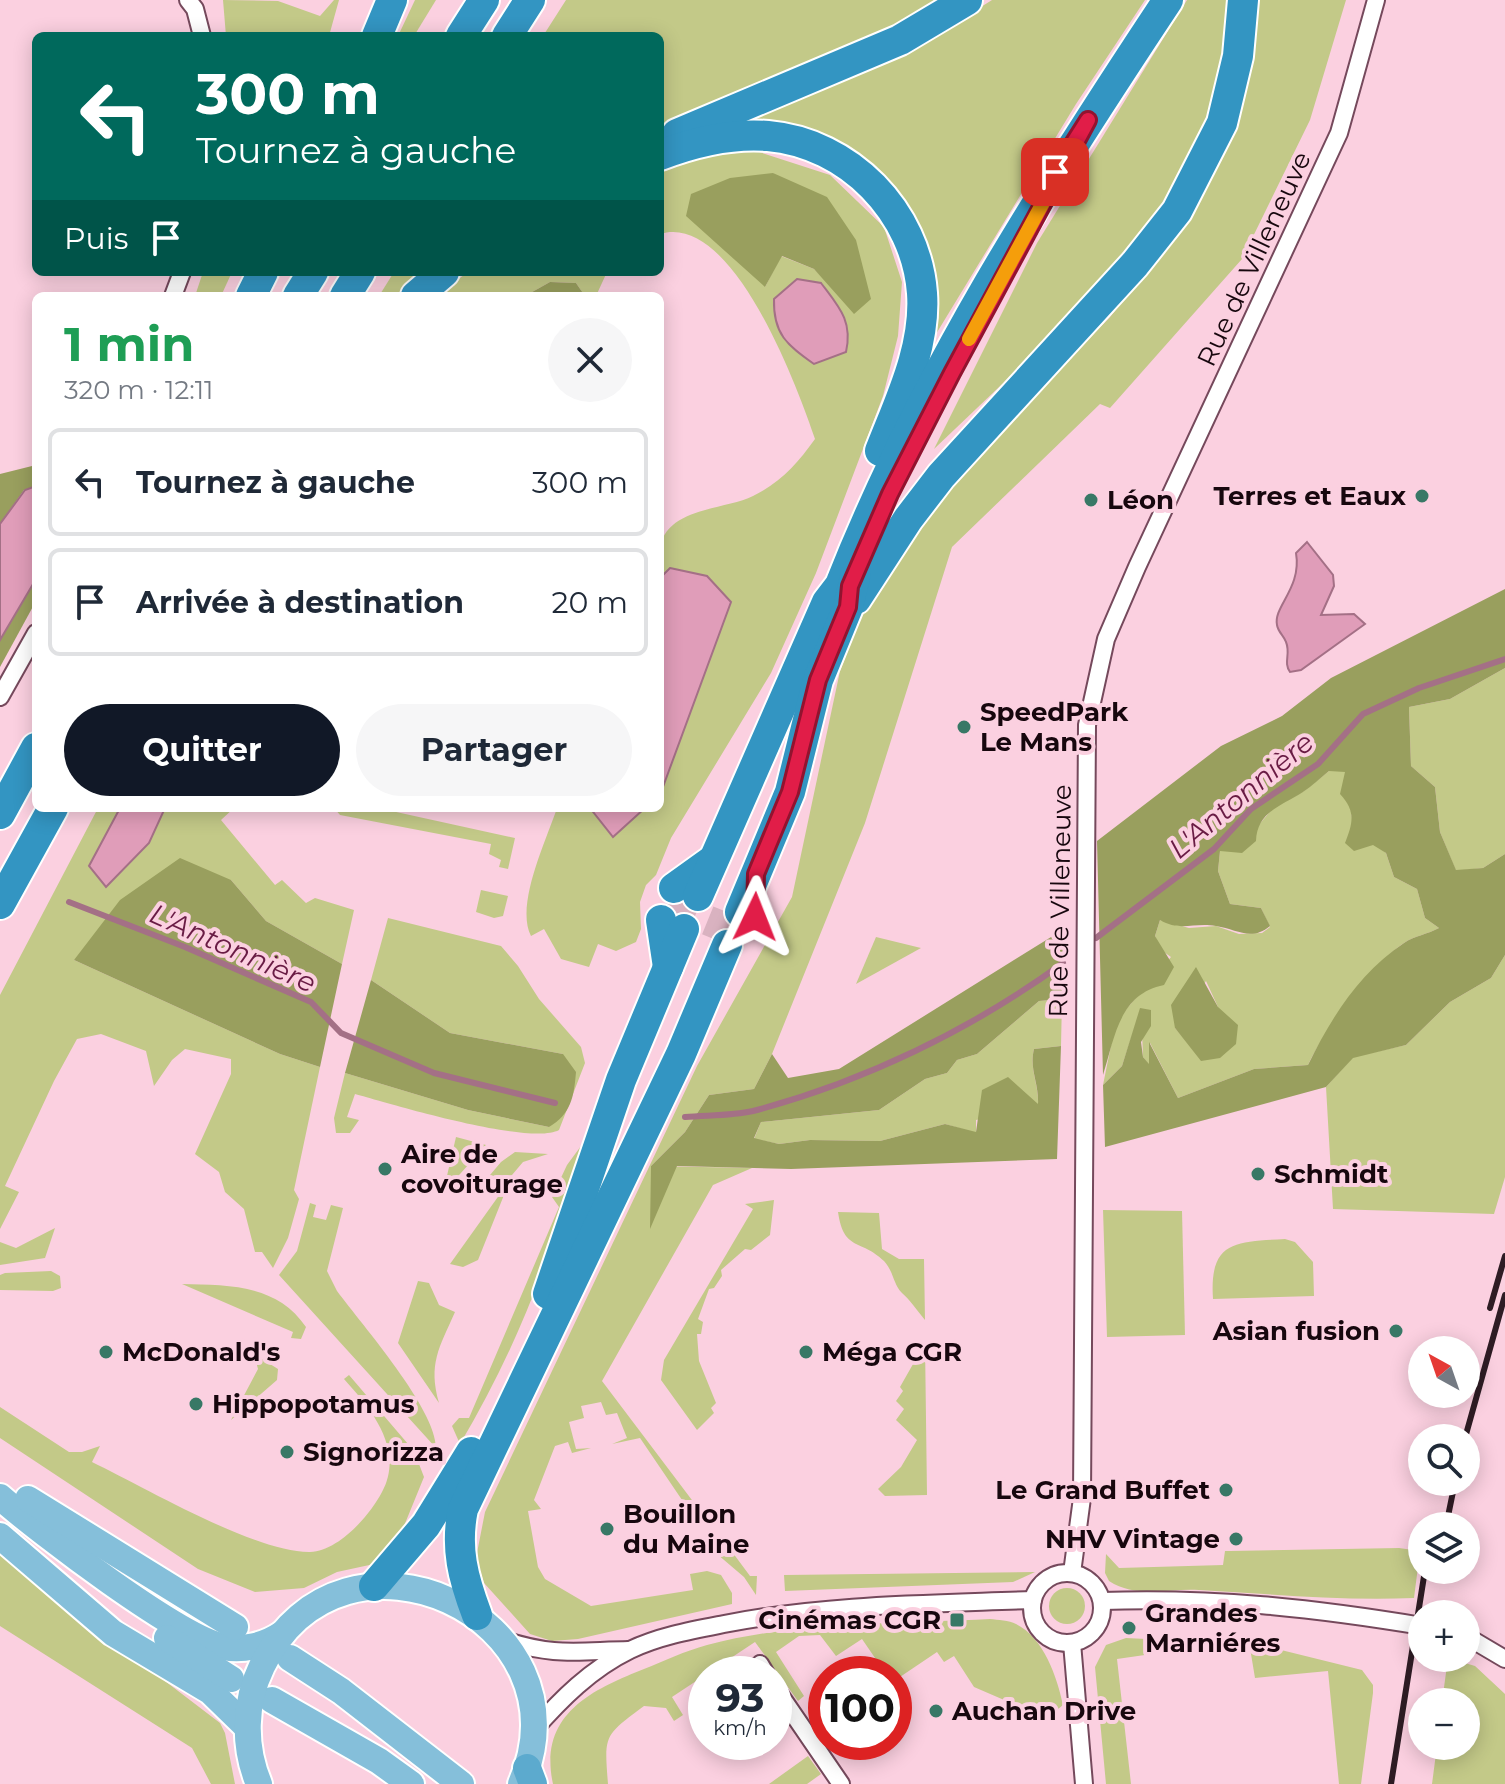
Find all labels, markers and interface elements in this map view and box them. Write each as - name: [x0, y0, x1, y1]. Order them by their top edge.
- text: 300 m: [196, 60, 380, 128]
- icon: left: [64, 64, 168, 168]
- text: Tournez à gauche: [196, 128, 516, 172]
- pin: [1021, 138, 1089, 206]
- street label: Rue de Villeneuve: [1190, 146, 1318, 372]
- icon: arrive: [1033, 150, 1077, 194]
- icon: arrive: [144, 216, 188, 260]
- text: Puis: [64, 220, 128, 257]
- text: 1 min: [64, 315, 194, 373]
- button: close: [548, 318, 632, 402]
- text: 320 m · 12:11: [64, 374, 213, 406]
- icon: left: [68, 460, 112, 504]
- text: Tournez à gauche: [136, 464, 415, 501]
- text: 300 m: [532, 464, 628, 501]
- place label: Terres et Eaux: [1213, 480, 1407, 512]
- place label: Léon: [1107, 484, 1174, 516]
- marker: Terres et Eaux: [1413, 487, 1431, 505]
- marker: Léon: [1082, 491, 1100, 509]
- icon: arrive: [68, 580, 112, 624]
- text: Arrivée à destination: [136, 584, 464, 621]
- text: 20 m: [551, 584, 628, 621]
- place label: SpeedPark Le Mans: [980, 696, 1129, 758]
- button: Quitter: [64, 704, 340, 796]
- button: Partager: [356, 704, 632, 796]
- marker: SpeedPark Le Mans: [955, 718, 973, 736]
- water label: L'Antonnière: [1162, 725, 1320, 865]
- street label: Rue de Villeneuve: [1042, 784, 1078, 1018]
- position arrow: [713, 875, 797, 959]
- water label: L'Antonnière: [145, 896, 321, 1000]
- place label: Aire de covoiturage: [400, 1138, 563, 1200]
- place label: Schmidt: [1274, 1158, 1388, 1190]
- marker: Aire de covoiturage: [376, 1160, 394, 1178]
- marker: Schmidt: [1249, 1165, 1267, 1183]
- place label: Asian fusion: [1212, 1315, 1380, 1347]
- marker: Asian fusion: [1387, 1322, 1405, 1340]
- place label: McDonald's: [122, 1336, 281, 1368]
- place label: Méga CGR: [822, 1336, 962, 1368]
- north arrow: [1408, 1336, 1480, 1408]
- map controls: [1408, 1336, 1480, 1760]
- marker: McDonald's: [97, 1343, 115, 1361]
- marker: Méga CGR: [797, 1343, 815, 1361]
- place label: Hippopotamus: [212, 1388, 415, 1420]
- marker: Hippopotamus: [187, 1395, 205, 1413]
- button: search: [1408, 1424, 1480, 1496]
- place label: Signorizza: [303, 1436, 444, 1468]
- marker: Signorizza: [278, 1443, 296, 1461]
- place label: Le Grand Buffet: [995, 1474, 1210, 1506]
- marker: Le Grand Buffet: [1217, 1481, 1235, 1499]
- place label: Bouillon du Maine: [623, 1498, 749, 1560]
- button: layers: [1408, 1512, 1480, 1584]
- marker: Bouillon du Maine: [598, 1520, 616, 1538]
- place label: NHV Vintage: [1045, 1523, 1220, 1555]
- marker: NHV Vintage: [1227, 1530, 1245, 1548]
- place label: Grandes Marniéres: [1145, 1597, 1281, 1659]
- button: +: [1408, 1600, 1480, 1672]
- place label: Cinémas CGR: [758, 1604, 941, 1636]
- marker: Cinémas CGR: [948, 1611, 966, 1629]
- marker: Grandes Marniéres: [1120, 1619, 1138, 1637]
- speed limit sign: 100: [808, 1656, 912, 1760]
- text: 93: [716, 1673, 764, 1722]
- button: −: [1408, 1688, 1480, 1760]
- place label: Auchan Drive: [951, 1695, 1136, 1727]
- marker: Auchan Drive: [927, 1702, 945, 1720]
- text: km/h: [713, 1716, 767, 1740]

